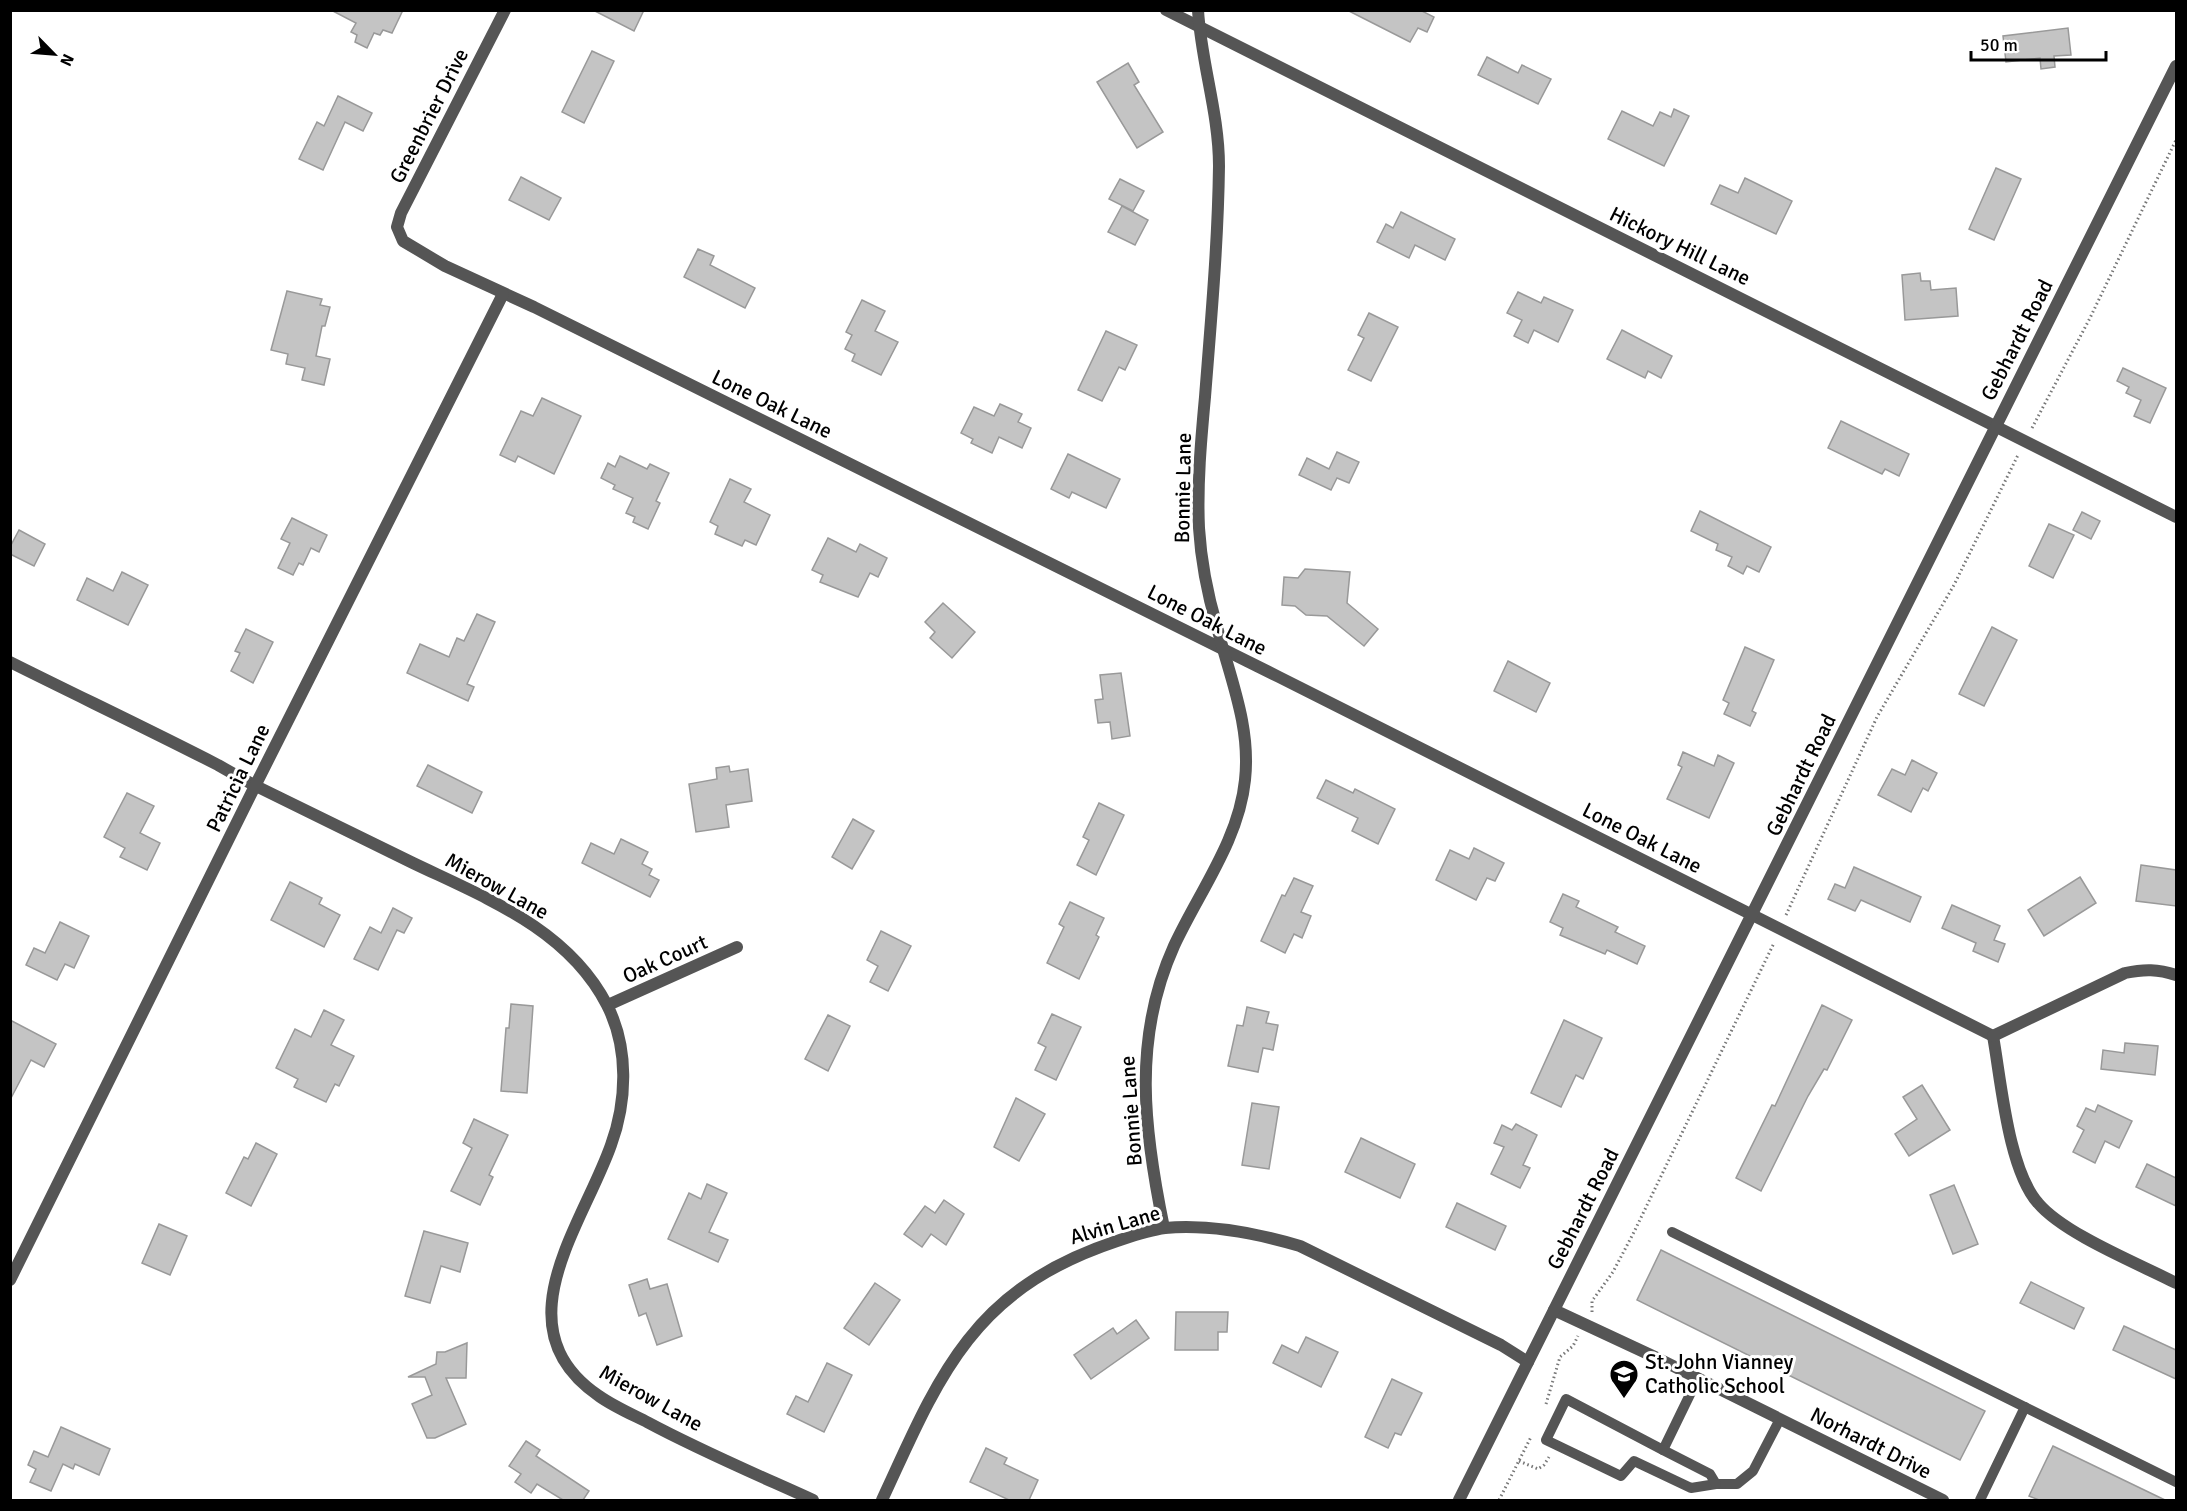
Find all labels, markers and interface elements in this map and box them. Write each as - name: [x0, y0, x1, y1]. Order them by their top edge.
- north arrow: [24, 24, 84, 84]
- scale bar: [1971, 24, 2106, 62]
- text: 50 m: [1980, 34, 2018, 56]
- street label: Greenbrier Drive: [384, 44, 474, 188]
- text: N: [55, 51, 78, 69]
- street label: Hickory Hill Lane: [1605, 201, 1755, 291]
- street label: Gebhardt Road: [1975, 275, 2059, 405]
- street label: Lone Oak Lane: [708, 364, 836, 444]
- street label: Bonnie Lane: [1169, 432, 1197, 544]
- street label: Lone Oak Lane: [1143, 579, 1271, 661]
- street label: Gebhardt Road: [1760, 710, 1842, 840]
- street label: Patricia Lane: [201, 720, 275, 836]
- street label: Lone Oak Lane: [1578, 797, 1706, 879]
- street label: Mierow Lane: [441, 847, 553, 925]
- street label: Oak Court: [619, 929, 711, 989]
- street label: Bonnie Lane: [1114, 1055, 1148, 1167]
- street label: Gebhardt Road: [1541, 1144, 1625, 1274]
- street label: Alvin Lane: [1067, 1200, 1163, 1250]
- place label: St. John Vianney Catholic School: [1645, 1349, 1794, 1399]
- school or university icon: St. John Vianney Catholic School: [1608, 1358, 1640, 1400]
- street label: Mierow Lane: [595, 1359, 707, 1437]
- street label: Norhardt Drive: [1806, 1401, 1936, 1485]

